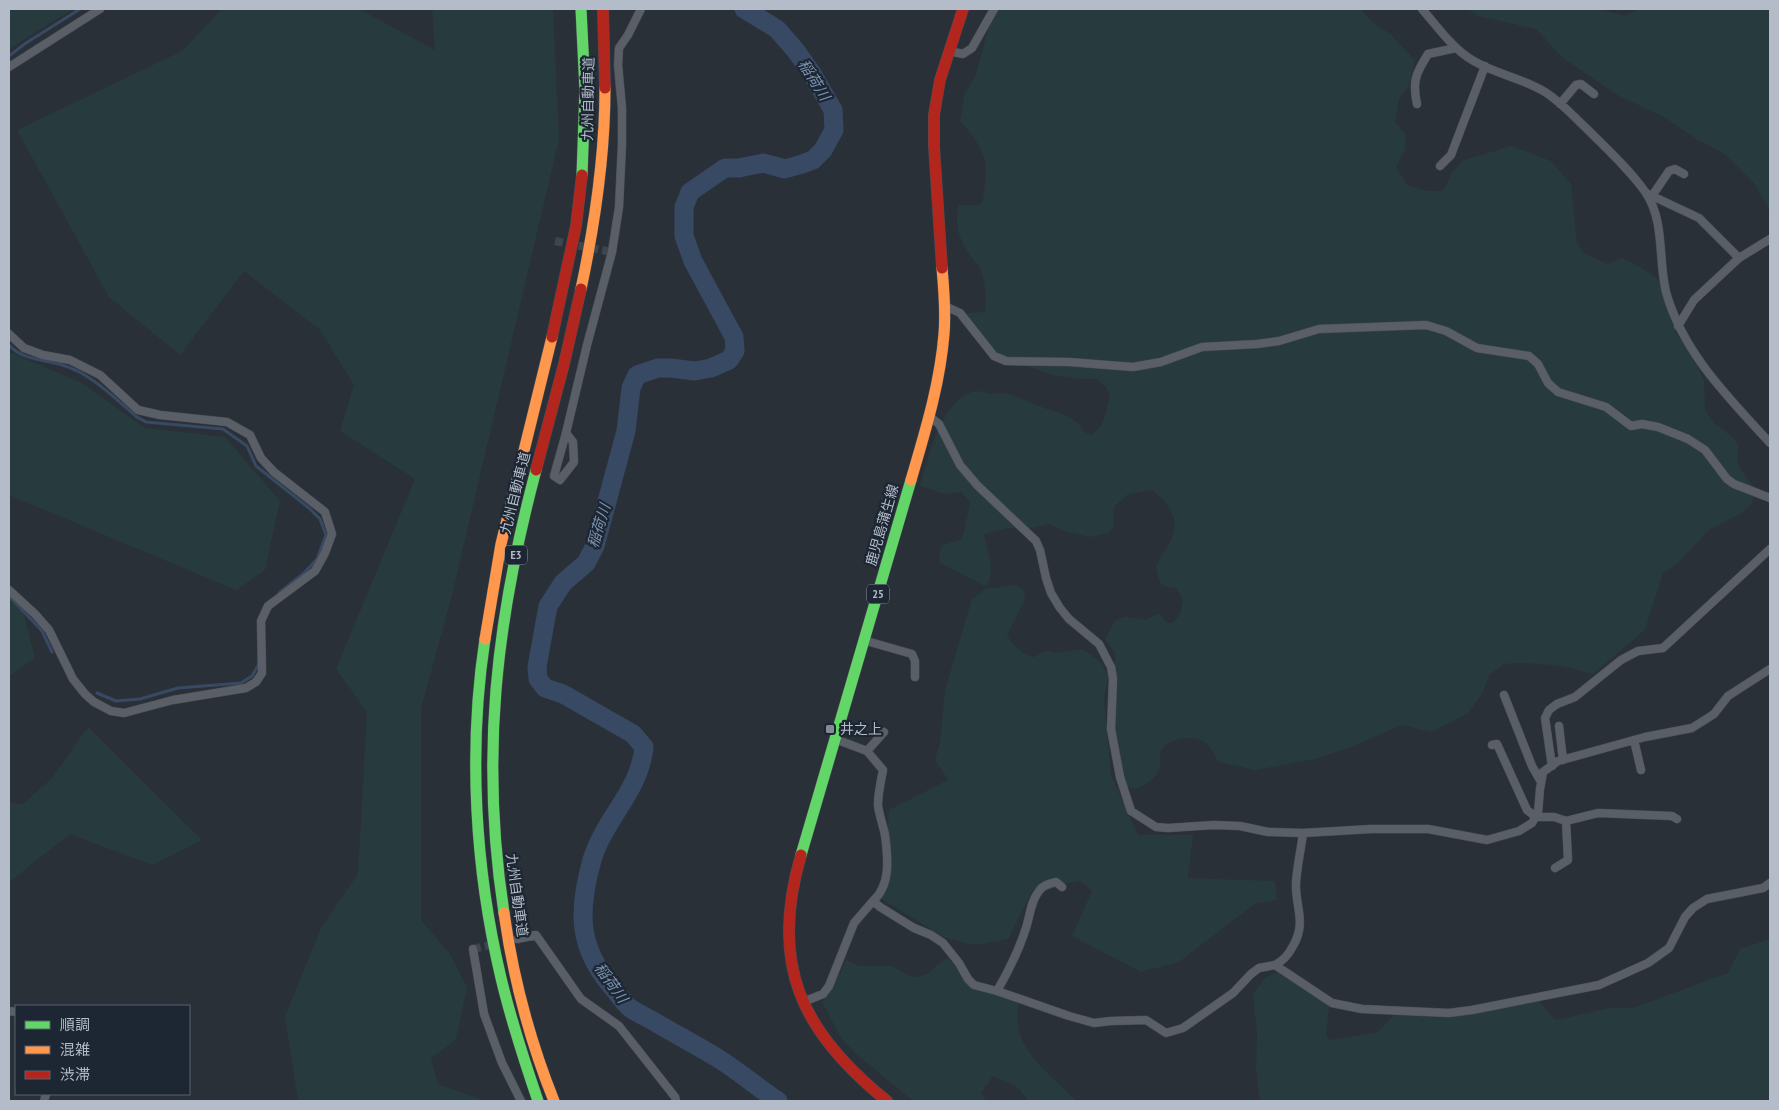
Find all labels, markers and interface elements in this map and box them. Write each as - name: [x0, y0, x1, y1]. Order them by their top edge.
- water label: 稲荷川: [794, 56, 835, 106]
- street label: 九州自動車道: [578, 57, 598, 141]
- street label: 九州自動車道: [496, 450, 534, 536]
- street label: 鹿児島蒲生線: [862, 482, 902, 568]
- water label: 稲荷川: [583, 500, 615, 550]
- road number: E3: [505, 546, 527, 564]
- road number: 25: [867, 584, 889, 604]
- place label: 井之上: [840, 720, 882, 738]
- marker: 井之上: [824, 723, 836, 735]
- street label: 九州自動車道: [502, 852, 532, 938]
- water label: 稲荷川: [590, 959, 633, 1008]
- legend: [15, 1005, 190, 1095]
- text: 順調: [60, 1015, 90, 1034]
- text: 混雑: [60, 1040, 90, 1059]
- text: 渋滞: [60, 1065, 90, 1084]

